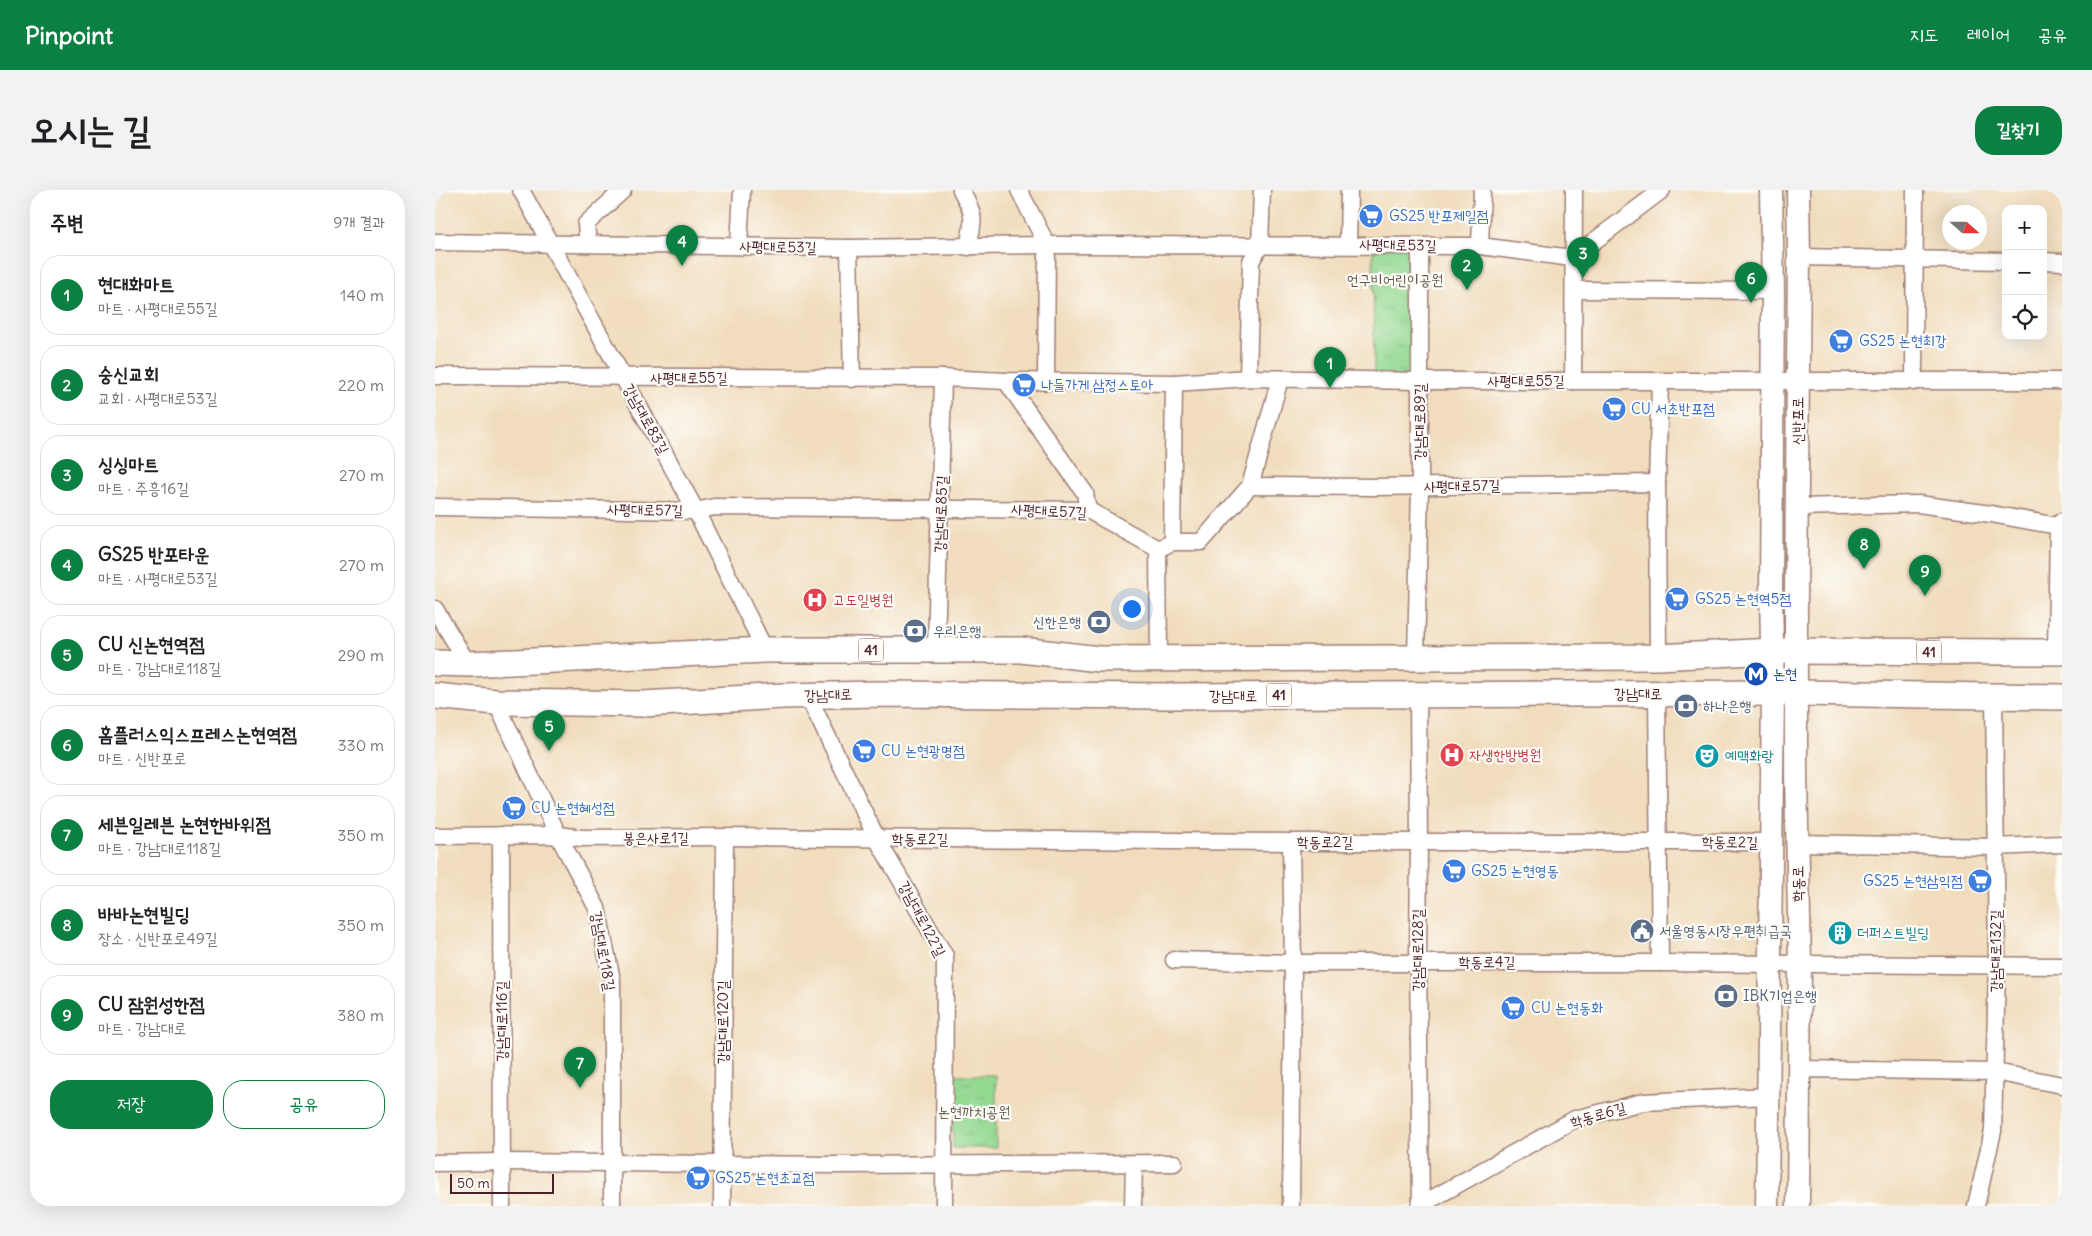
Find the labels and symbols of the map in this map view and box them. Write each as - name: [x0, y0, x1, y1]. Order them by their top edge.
- supermarket icon: GS25 반포제일점: [1358, 203, 1384, 229]
- north arrow: [1942, 205, 1987, 250]
- place label: GS25 반포제일점: [1389, 206, 1489, 225]
- pin: 4: [666, 225, 698, 266]
- street label: 사평대로53길: [1359, 234, 1437, 255]
- street label: 사평대로53길: [739, 236, 817, 257]
- pin: 3: [1567, 237, 1599, 278]
- pin: 2: [1451, 249, 1483, 290]
- pin: 6: [1735, 262, 1767, 303]
- park label: 언구비어린이공원: [1347, 270, 1443, 289]
- supermarket icon: GS25 논현최강: [1828, 328, 1854, 354]
- place label: GS25 논현최강: [1859, 331, 1947, 350]
- pin: 1: [1314, 347, 1346, 388]
- street label: 사평대로55길: [650, 368, 728, 387]
- street label: 사평대로55길: [1487, 371, 1565, 390]
- supermarket icon: 나들가게 삼정스토아: [1011, 372, 1037, 398]
- place label: 나들가게 삼정스토아: [1041, 375, 1153, 394]
- street label: 강남대로83길: [619, 380, 674, 457]
- street label: 강남대로89길: [1410, 383, 1429, 461]
- supermarket icon: CU 서초반포점: [1601, 396, 1627, 422]
- street label: 신반포로: [1788, 397, 1807, 445]
- place label: CU 서초반포점: [1631, 399, 1715, 418]
- street label: 강남대로85길: [930, 475, 951, 553]
- street label: 사평대로57길: [1424, 475, 1500, 496]
- street label: 사평대로57길: [607, 499, 683, 520]
- street label: 사평대로57길: [1010, 499, 1088, 522]
- pin: 8: [1848, 528, 1880, 569]
- pin: 9: [1909, 555, 1941, 596]
- supermarket icon: GS25 논현역5점: [1664, 586, 1690, 612]
- hospital icon: 고도일병원: [802, 587, 828, 613]
- place label: GS25 논현역5점: [1695, 589, 1792, 608]
- place label: 고도일병원: [833, 590, 893, 609]
- your location: [1119, 596, 1145, 622]
- bank icon: 신한은행: [1086, 609, 1112, 635]
- place label: 신한은행: [1033, 612, 1081, 631]
- bank icon: 우리은행: [902, 618, 928, 644]
- place label: 우리은행: [933, 621, 981, 640]
- road number: 41: [859, 638, 883, 662]
- road number: 41: [1917, 641, 1941, 664]
- metro station icon: 논현: [1743, 661, 1769, 687]
- place label: 논현: [1773, 664, 1797, 683]
- street label: 강남대로: [804, 684, 852, 705]
- road number: 41: [1267, 684, 1291, 706]
- street label: 강남대로: [1614, 684, 1662, 703]
- street label: 강남대로: [1209, 686, 1257, 705]
- bank icon: 하나은행: [1673, 693, 1699, 719]
- place label: 하나은행: [1703, 696, 1751, 715]
- pin: 5: [533, 710, 565, 751]
- supermarket icon: CU 논현광명점: [851, 738, 877, 764]
- place label: CU 논현광명점: [881, 741, 965, 760]
- hospital icon: 자생한방병원: [1439, 742, 1465, 768]
- theatre icon: 예맥화랑: [1694, 743, 1720, 769]
- place label: 자생한방병원: [1469, 745, 1541, 764]
- place label: 예맥화랑: [1725, 746, 1774, 765]
- supermarket icon: CU 논현혜성점: [501, 795, 527, 821]
- place label: CU 논현혜성점: [531, 798, 615, 817]
- street label: 봉은사로1길: [623, 828, 689, 847]
- street label: 학동로2길: [892, 829, 948, 848]
- street label: 학동로2길: [1297, 832, 1353, 851]
- street label: 학동로2길: [1702, 832, 1758, 851]
- supermarket icon: GS25 논현영동: [1441, 858, 1467, 884]
- place label: GS25 논현영동: [1471, 861, 1559, 880]
- street label: 학동로: [1788, 866, 1807, 902]
- supermarket icon: GS25 논현삼익점: [1967, 868, 1993, 894]
- place label: GS25 논현삼익점: [1863, 871, 1963, 890]
- street label: 강남대로122길: [895, 878, 950, 960]
- street label: 강남대로128길: [1408, 908, 1427, 992]
- street label: 강남대로118길: [587, 909, 620, 992]
- street label: 강남대로132길: [1986, 909, 2005, 993]
- public building icon: 서울영동시장우편취급국: [1629, 918, 1655, 944]
- building icon: 더퍼스트빌딩: [1827, 920, 1853, 946]
- place label: 서울영동시장우편취급국: [1659, 921, 1792, 940]
- place label: 더퍼스트빌딩: [1857, 923, 1929, 942]
- street label: 학동로4길: [1459, 952, 1515, 971]
- street label: 강남대로120길: [713, 980, 732, 1064]
- street label: 강남대로116길: [492, 981, 511, 1061]
- bank icon: IBK기업은행: [1713, 983, 1739, 1009]
- place label: IBK기업은행: [1743, 986, 1817, 1005]
- supermarket icon: CU 논현동화: [1500, 995, 1526, 1021]
- place label: CU 논현동화: [1531, 998, 1603, 1017]
- pin: 7: [564, 1047, 596, 1088]
- street label: 학동로6길: [1568, 1098, 1628, 1131]
- park label: 논현까치공원: [938, 1102, 1010, 1121]
- supermarket icon: GS25 논현초교점: [685, 1165, 711, 1191]
- place label: GS25 논현초교점: [715, 1168, 815, 1187]
- scale bar: [450, 1171, 554, 1194]

